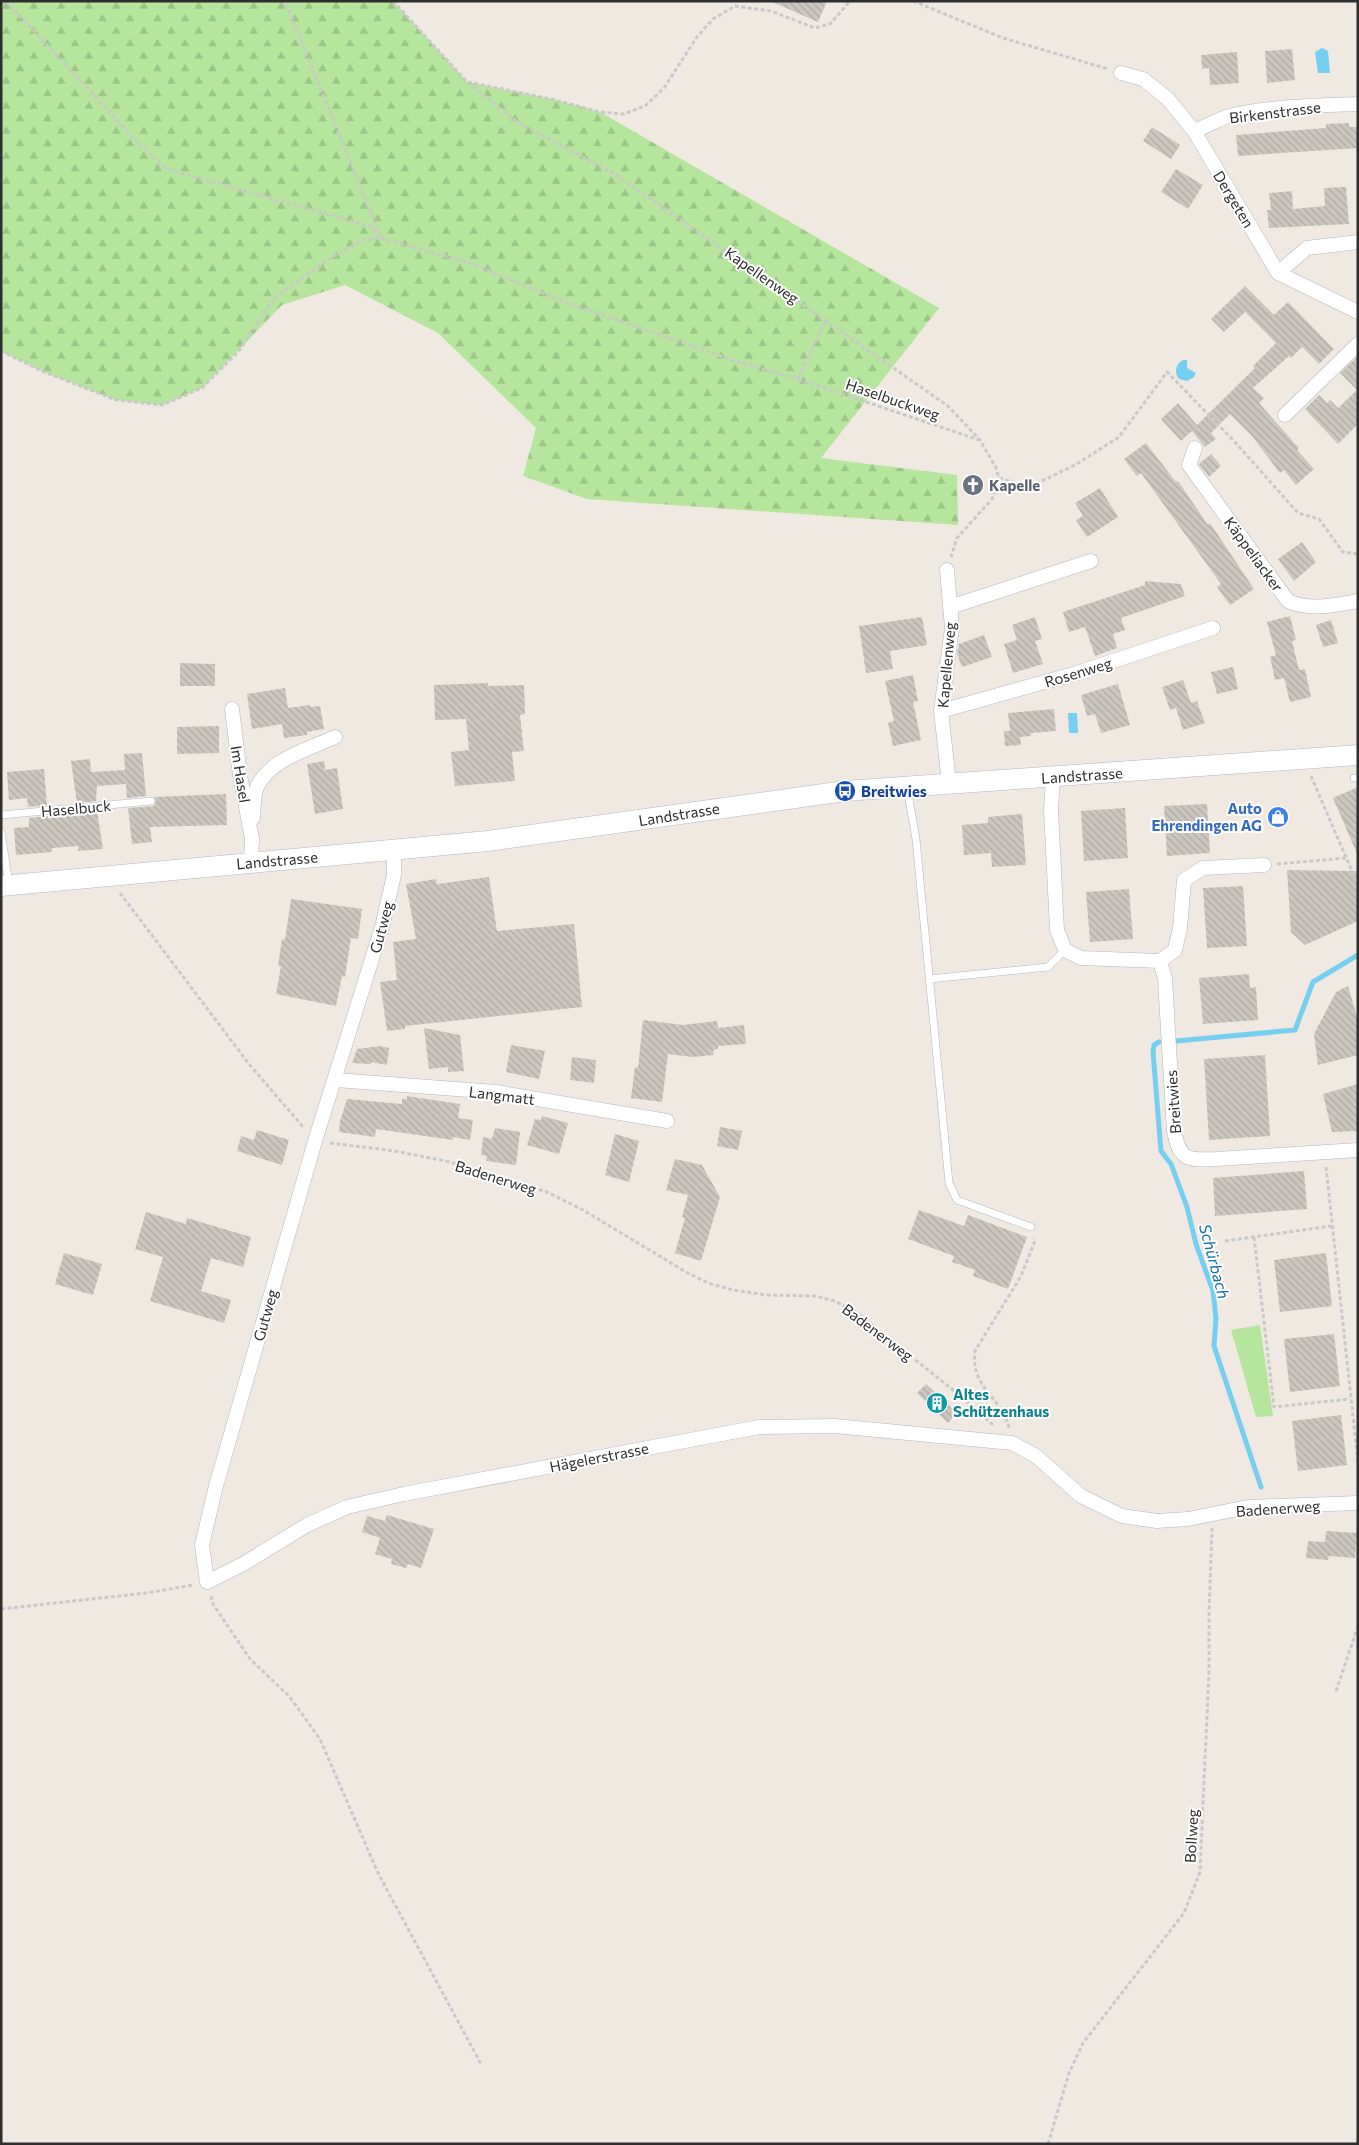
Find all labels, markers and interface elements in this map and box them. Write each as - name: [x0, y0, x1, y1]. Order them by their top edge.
- street label: Birkenstrasse: [1228, 97, 1322, 127]
- street label: Dergeten: [1210, 167, 1258, 231]
- street label: Kapellenweg: [721, 243, 803, 307]
- street label: Haselbuckweg: [844, 375, 942, 423]
- church icon: Kapelle: [961, 473, 985, 497]
- place label: Kapelle: [989, 476, 1040, 494]
- street label: Käppeliacker: [1221, 513, 1287, 595]
- street label: Kapellenweg: [933, 621, 959, 709]
- street label: Rosenweg: [1042, 653, 1114, 691]
- street label: Im Hasel: [228, 744, 254, 804]
- street label: Landstrasse: [1041, 763, 1124, 787]
- bus stop icon: Breitwies: [833, 779, 857, 803]
- place label: Breitwies: [861, 782, 927, 800]
- street label: Haselbuck: [40, 796, 112, 820]
- street label: Landstrasse: [637, 799, 721, 829]
- place label: Auto Ehrendingen AG: [1151, 799, 1262, 834]
- shop icon: Auto Ehrendingen AG: [1266, 805, 1290, 829]
- street label: Landstrasse: [235, 847, 319, 873]
- street label: Gutweg: [365, 899, 397, 955]
- street label: Breitwies: [1162, 1069, 1184, 1135]
- street label: Langmatt: [468, 1082, 536, 1108]
- street label: Badenerweg: [453, 1156, 539, 1198]
- water label: Schürbach: [1196, 1221, 1234, 1301]
- street label: Gutweg: [249, 1287, 281, 1343]
- street label: Badenerweg: [839, 1299, 917, 1365]
- place label: Altes Schützenhaus: [953, 1385, 1049, 1420]
- building icon: Altes Schützenhaus: [925, 1391, 949, 1415]
- street label: Hägelerstrasse: [548, 1439, 650, 1475]
- street label: Badenerweg: [1235, 1496, 1321, 1520]
- street label: Bollweg: [1181, 1809, 1201, 1863]

